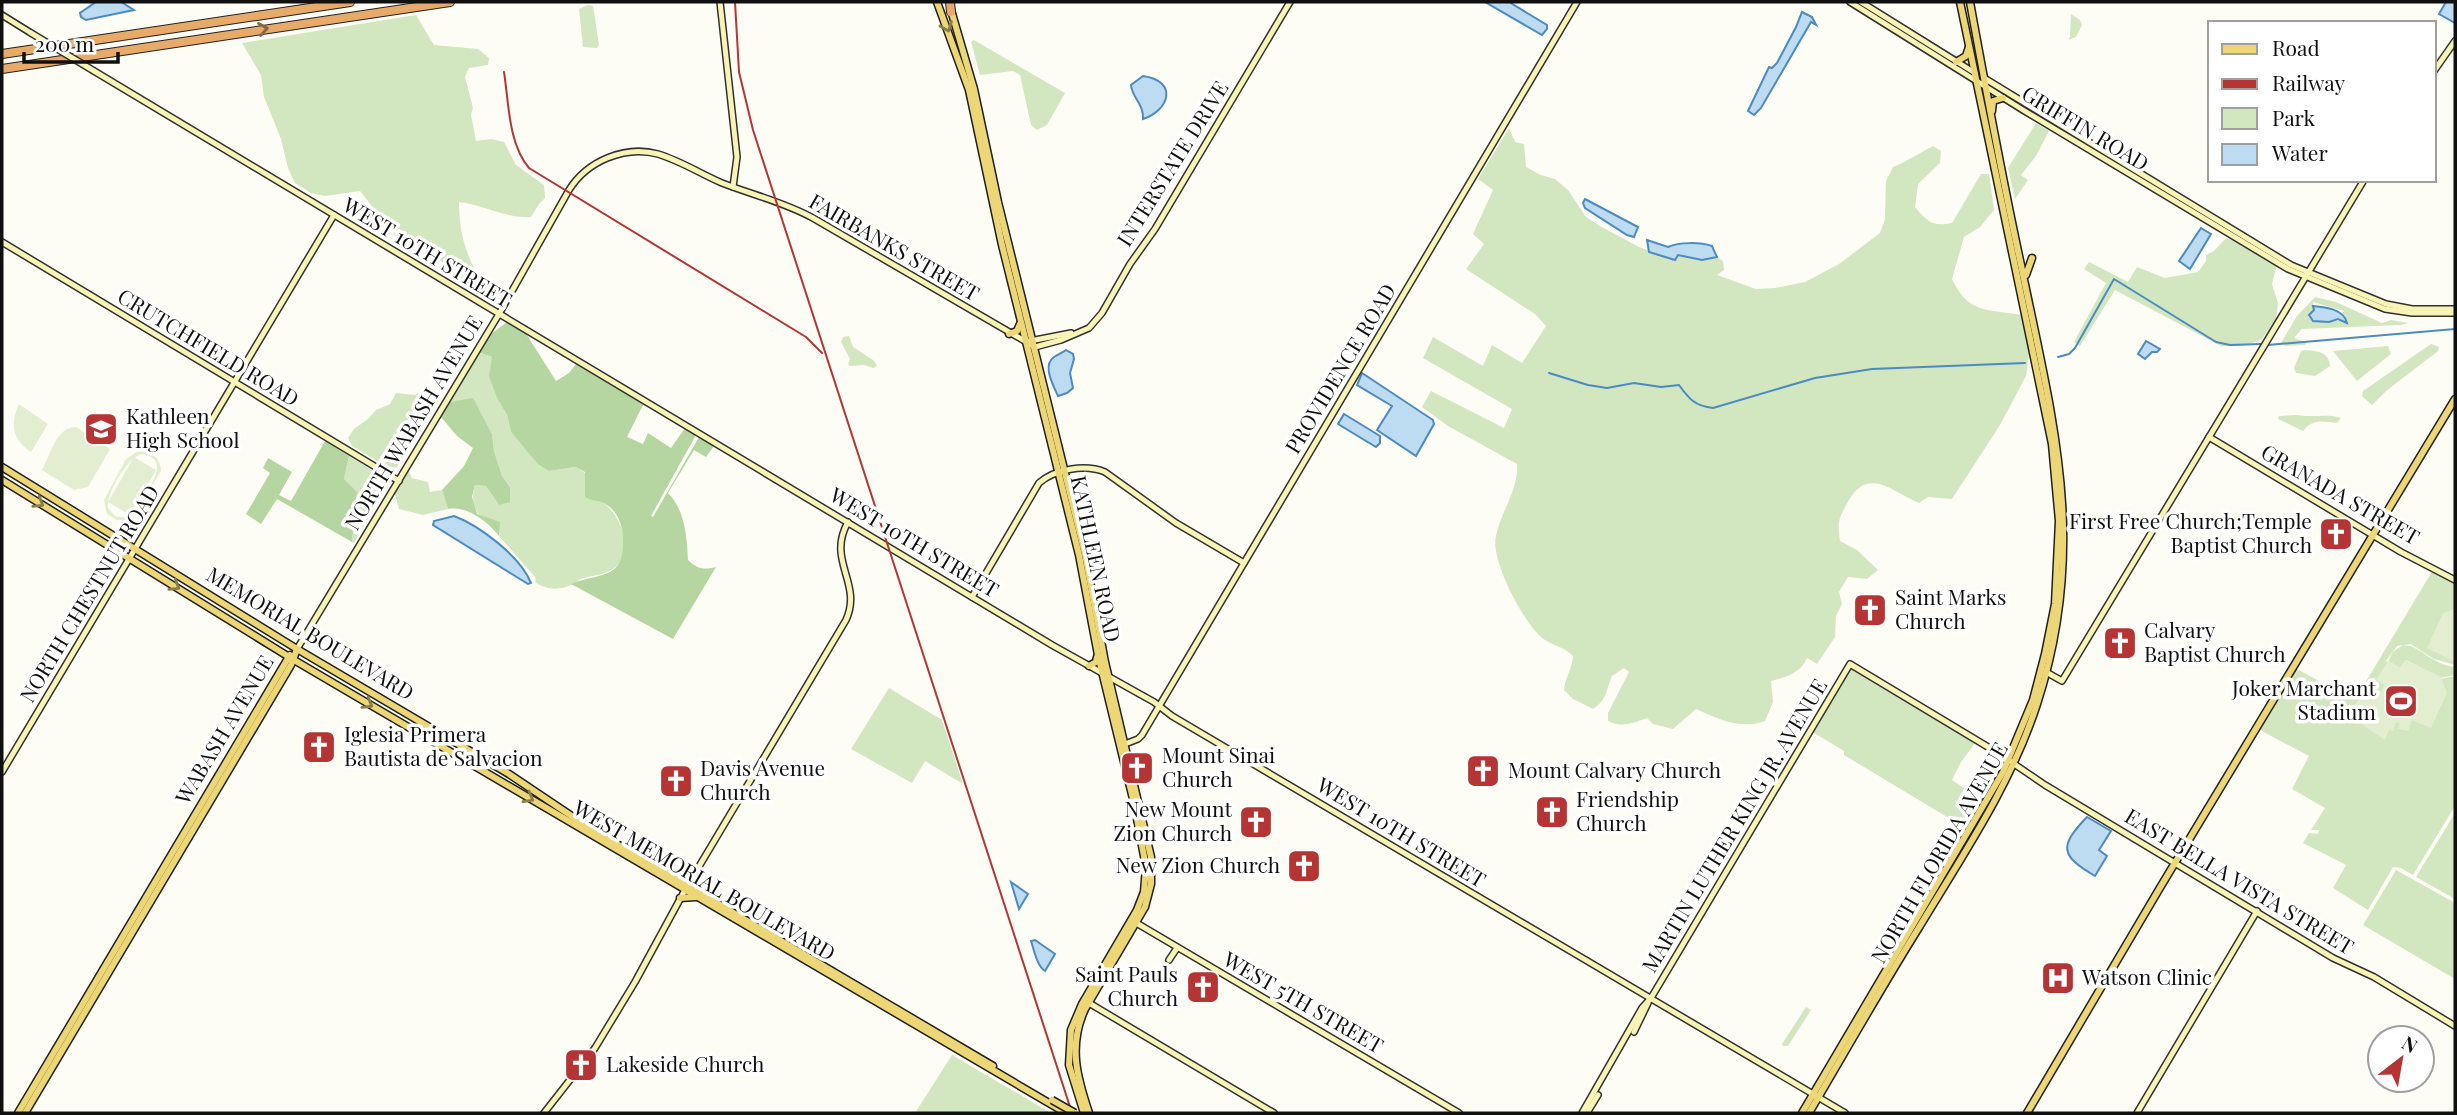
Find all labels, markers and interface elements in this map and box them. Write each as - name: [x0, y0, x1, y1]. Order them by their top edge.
- one-way arrow: [938, 20, 952, 32]
- scale bar: [24, 21, 119, 65]
- one-way arrow: [257, 21, 269, 36]
- legend: [2208, 21, 2436, 182]
- text: 200 m: [35, 29, 94, 57]
- text: Road: [2272, 33, 2320, 61]
- text: Railway: [2272, 68, 2346, 96]
- street label: INTERSTATE DRIVE: [1109, 75, 1233, 251]
- street label: GRIFFIN ROAD: [2017, 78, 2155, 176]
- text: Park: [2272, 103, 2316, 131]
- text: Water: [2271, 138, 2328, 166]
- street label: FAIRBANKS STREET: [805, 186, 985, 306]
- street label: WEST 10TH STREET: [338, 189, 518, 313]
- street label: PROVIDENCE ROAD: [1278, 278, 1401, 458]
- street label: CRUTCHFIELD ROAD: [113, 281, 305, 412]
- street label: NORTH WABASH AVENUE: [337, 309, 488, 534]
- place label: Kathleen High School: [126, 401, 239, 453]
- school or university icon: Kathleen High School: [82, 410, 120, 448]
- street label: GRANADA STREET: [2257, 437, 2425, 550]
- street label: KATHLEEN ROAD: [1066, 473, 1128, 644]
- street label: NORTH CHESTNUT ROAD: [12, 479, 164, 707]
- street label: WEST 10TH STREET: [825, 479, 1005, 603]
- one-way arrow: [31, 494, 44, 507]
- place label: First Free Church;Temple Baptist Church: [2069, 506, 2313, 558]
- church icon: First Free Church;Temple Baptist Church: [2317, 515, 2355, 553]
- street label: MEMORIAL BOULEVARD: [202, 559, 420, 705]
- one-way arrow: [167, 578, 180, 591]
- place label: Saint Marks Church: [1895, 582, 2006, 634]
- church icon: Saint Marks Church: [1851, 591, 1889, 629]
- place label: Calvary Baptist Church: [2144, 615, 2286, 667]
- church icon: Calvary Baptist Church: [2101, 624, 2139, 662]
- street label: WABASH AVENUE: [167, 649, 279, 809]
- street label: MARTIN LUTHER KING JR. AVENUE: [1634, 673, 1832, 977]
- place label: Joker Marchant Stadium: [2231, 673, 2377, 725]
- sports icon: Joker Marchant Stadium: [2382, 682, 2420, 720]
- one-way arrow: [361, 695, 374, 708]
- place label: Iglesia Primera Bautista de Salvacion: [344, 719, 543, 771]
- church icon: Iglesia Primera Bautista de Salvacion: [300, 728, 338, 766]
- street label: NORTH FLORIDA AVENUE: [1863, 736, 2013, 968]
- place label: Mount Sinai Church: [1162, 740, 1275, 792]
- church icon: Mount Sinai Church: [1118, 749, 1156, 787]
- church icon: Mount Calvary Church: [1464, 752, 1502, 790]
- place label: Davis Avenue Church: [700, 753, 825, 805]
- place label: Mount Calvary Church: [1508, 755, 1722, 783]
- church icon: Davis Avenue Church: [657, 762, 695, 800]
- street label: WEST 10TH STREET: [1312, 769, 1492, 893]
- place label: Friendship Church: [1576, 784, 1679, 836]
- one-way arrow: [521, 790, 534, 803]
- street label: WEST MEMORIAL BOULEVARD: [568, 792, 841, 966]
- church icon: Friendship Church: [1533, 793, 1571, 831]
- place label: New Mount Zion Church: [1114, 794, 1233, 846]
- street label: EAST BELLA VISTA STREET: [2120, 801, 2360, 960]
- church icon: New Mount Zion Church: [1237, 803, 1275, 841]
- church icon: New Zion Church: [1285, 847, 1323, 885]
- place label: New Zion Church: [1116, 850, 1281, 878]
- street label: WEST 5TH STREET: [1218, 944, 1389, 1058]
- place label: Saint Pauls Church: [1075, 959, 1179, 1011]
- hospital icon: Watson Clinic: [2039, 959, 2077, 997]
- place label: Watson Clinic: [2081, 962, 2212, 990]
- church icon: Saint Pauls Church: [1184, 968, 1222, 1006]
- north arrow: [2366, 1024, 2436, 1094]
- text: N: [2398, 1029, 2423, 1058]
- church icon: Lakeside Church: [562, 1046, 600, 1084]
- place label: Lakeside Church: [606, 1049, 765, 1077]

